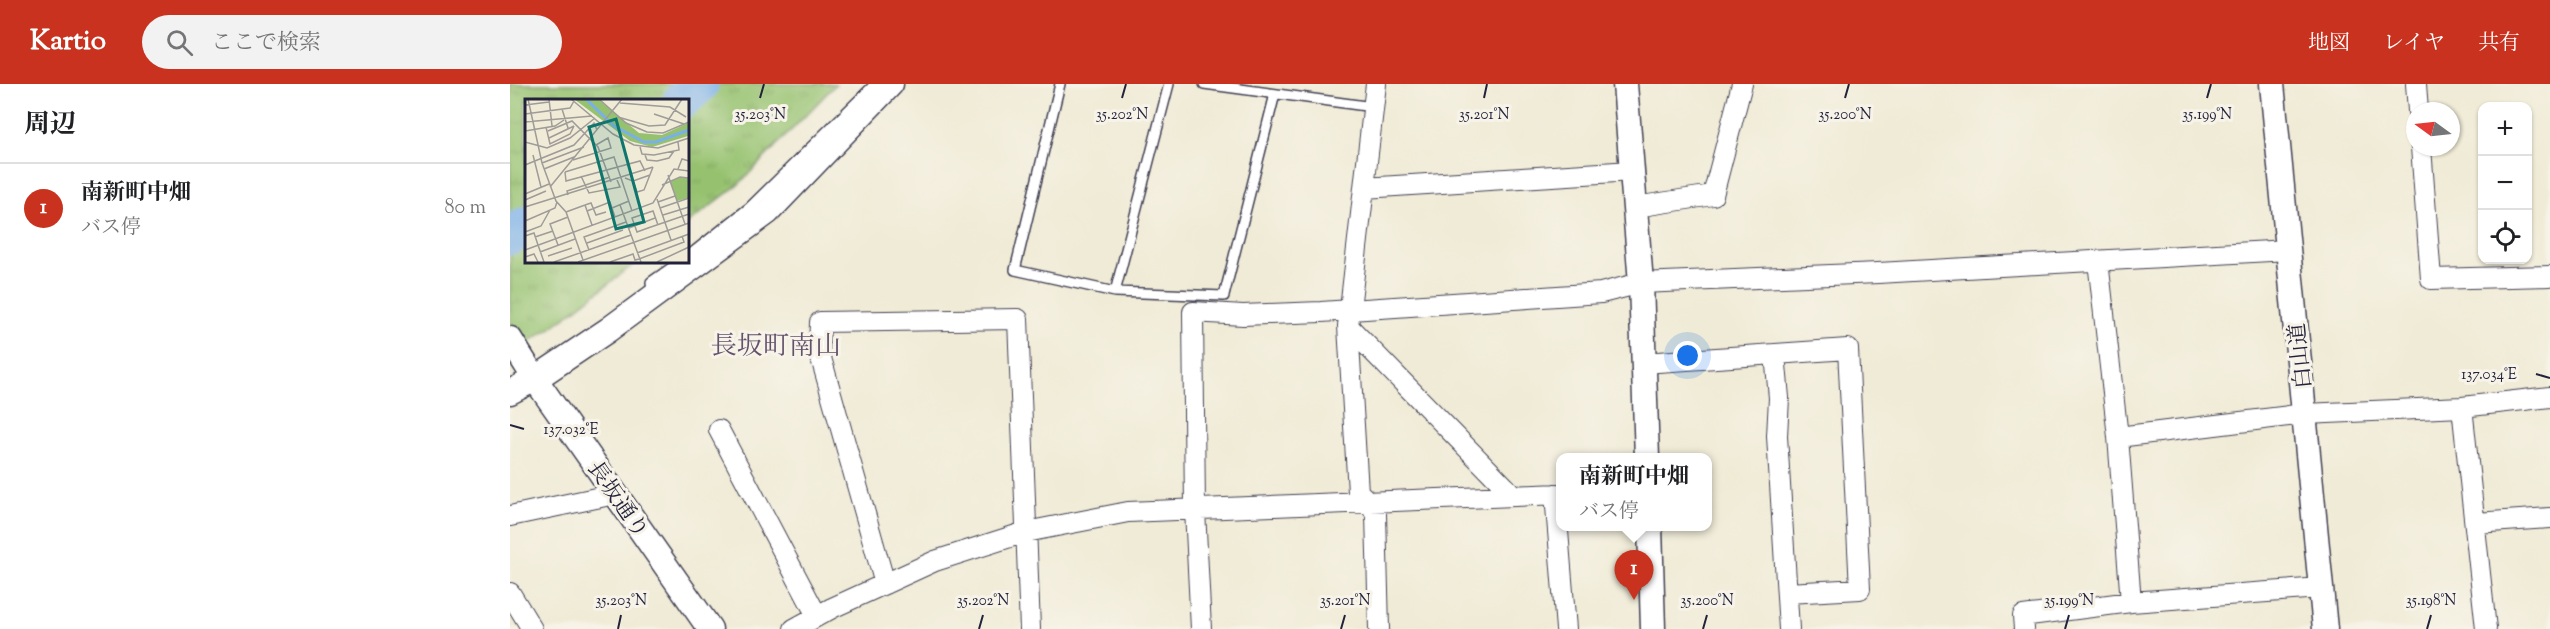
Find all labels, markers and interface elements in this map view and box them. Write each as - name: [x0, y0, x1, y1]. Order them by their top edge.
- search box: [142, 15, 562, 69]
- text: Kartio: [30, 22, 106, 62]
- icon: search: [163, 26, 196, 59]
- text: ここで検索: [211, 28, 321, 60]
- text: 地図: [2308, 29, 2350, 59]
- text: レイヤ: [2383, 29, 2445, 59]
- text: 共有: [2478, 29, 2520, 59]
- inset map: [525, 99, 688, 262]
- north arrow: [2406, 102, 2460, 156]
- map controls: [2478, 102, 2532, 264]
- button: +: [2478, 102, 2532, 156]
- text: 35.203°N: [734, 105, 786, 126]
- text: 35.202°N: [1096, 105, 1148, 126]
- text: 35.201°N: [1459, 105, 1509, 126]
- text: 35.200°N: [1818, 105, 1872, 126]
- text: 35.199°N: [2182, 105, 2232, 126]
- text: 周辺: [24, 107, 76, 144]
- button: −: [2478, 156, 2532, 210]
- text: 南新町中畑: [81, 178, 191, 210]
- text: 1: [40, 194, 47, 223]
- text: 80 m: [445, 194, 486, 223]
- button: locate: [2478, 210, 2532, 264]
- text: バス停: [81, 214, 141, 243]
- street label: 白山道: [2283, 321, 2321, 390]
- district label: 長坂町南山: [711, 329, 841, 366]
- your location: [1673, 341, 1702, 370]
- text: 137.034°E: [2461, 365, 2517, 386]
- text: 137.032°E: [543, 420, 599, 441]
- popup: [1556, 453, 1712, 531]
- street label: 長坂通り: [578, 455, 655, 546]
- text: 南新町中畑: [1579, 462, 1689, 494]
- text: バス停: [1579, 498, 1639, 527]
- pin: 1: [1614, 550, 1654, 600]
- text: 35.203°N: [595, 591, 647, 612]
- text: 35.202°N: [957, 591, 1009, 612]
- text: 35.201°N: [1320, 591, 1370, 612]
- text: 35.200°N: [1680, 591, 1734, 612]
- text: 35.199°N: [2044, 591, 2094, 612]
- text: 35.198°N: [2406, 591, 2456, 612]

